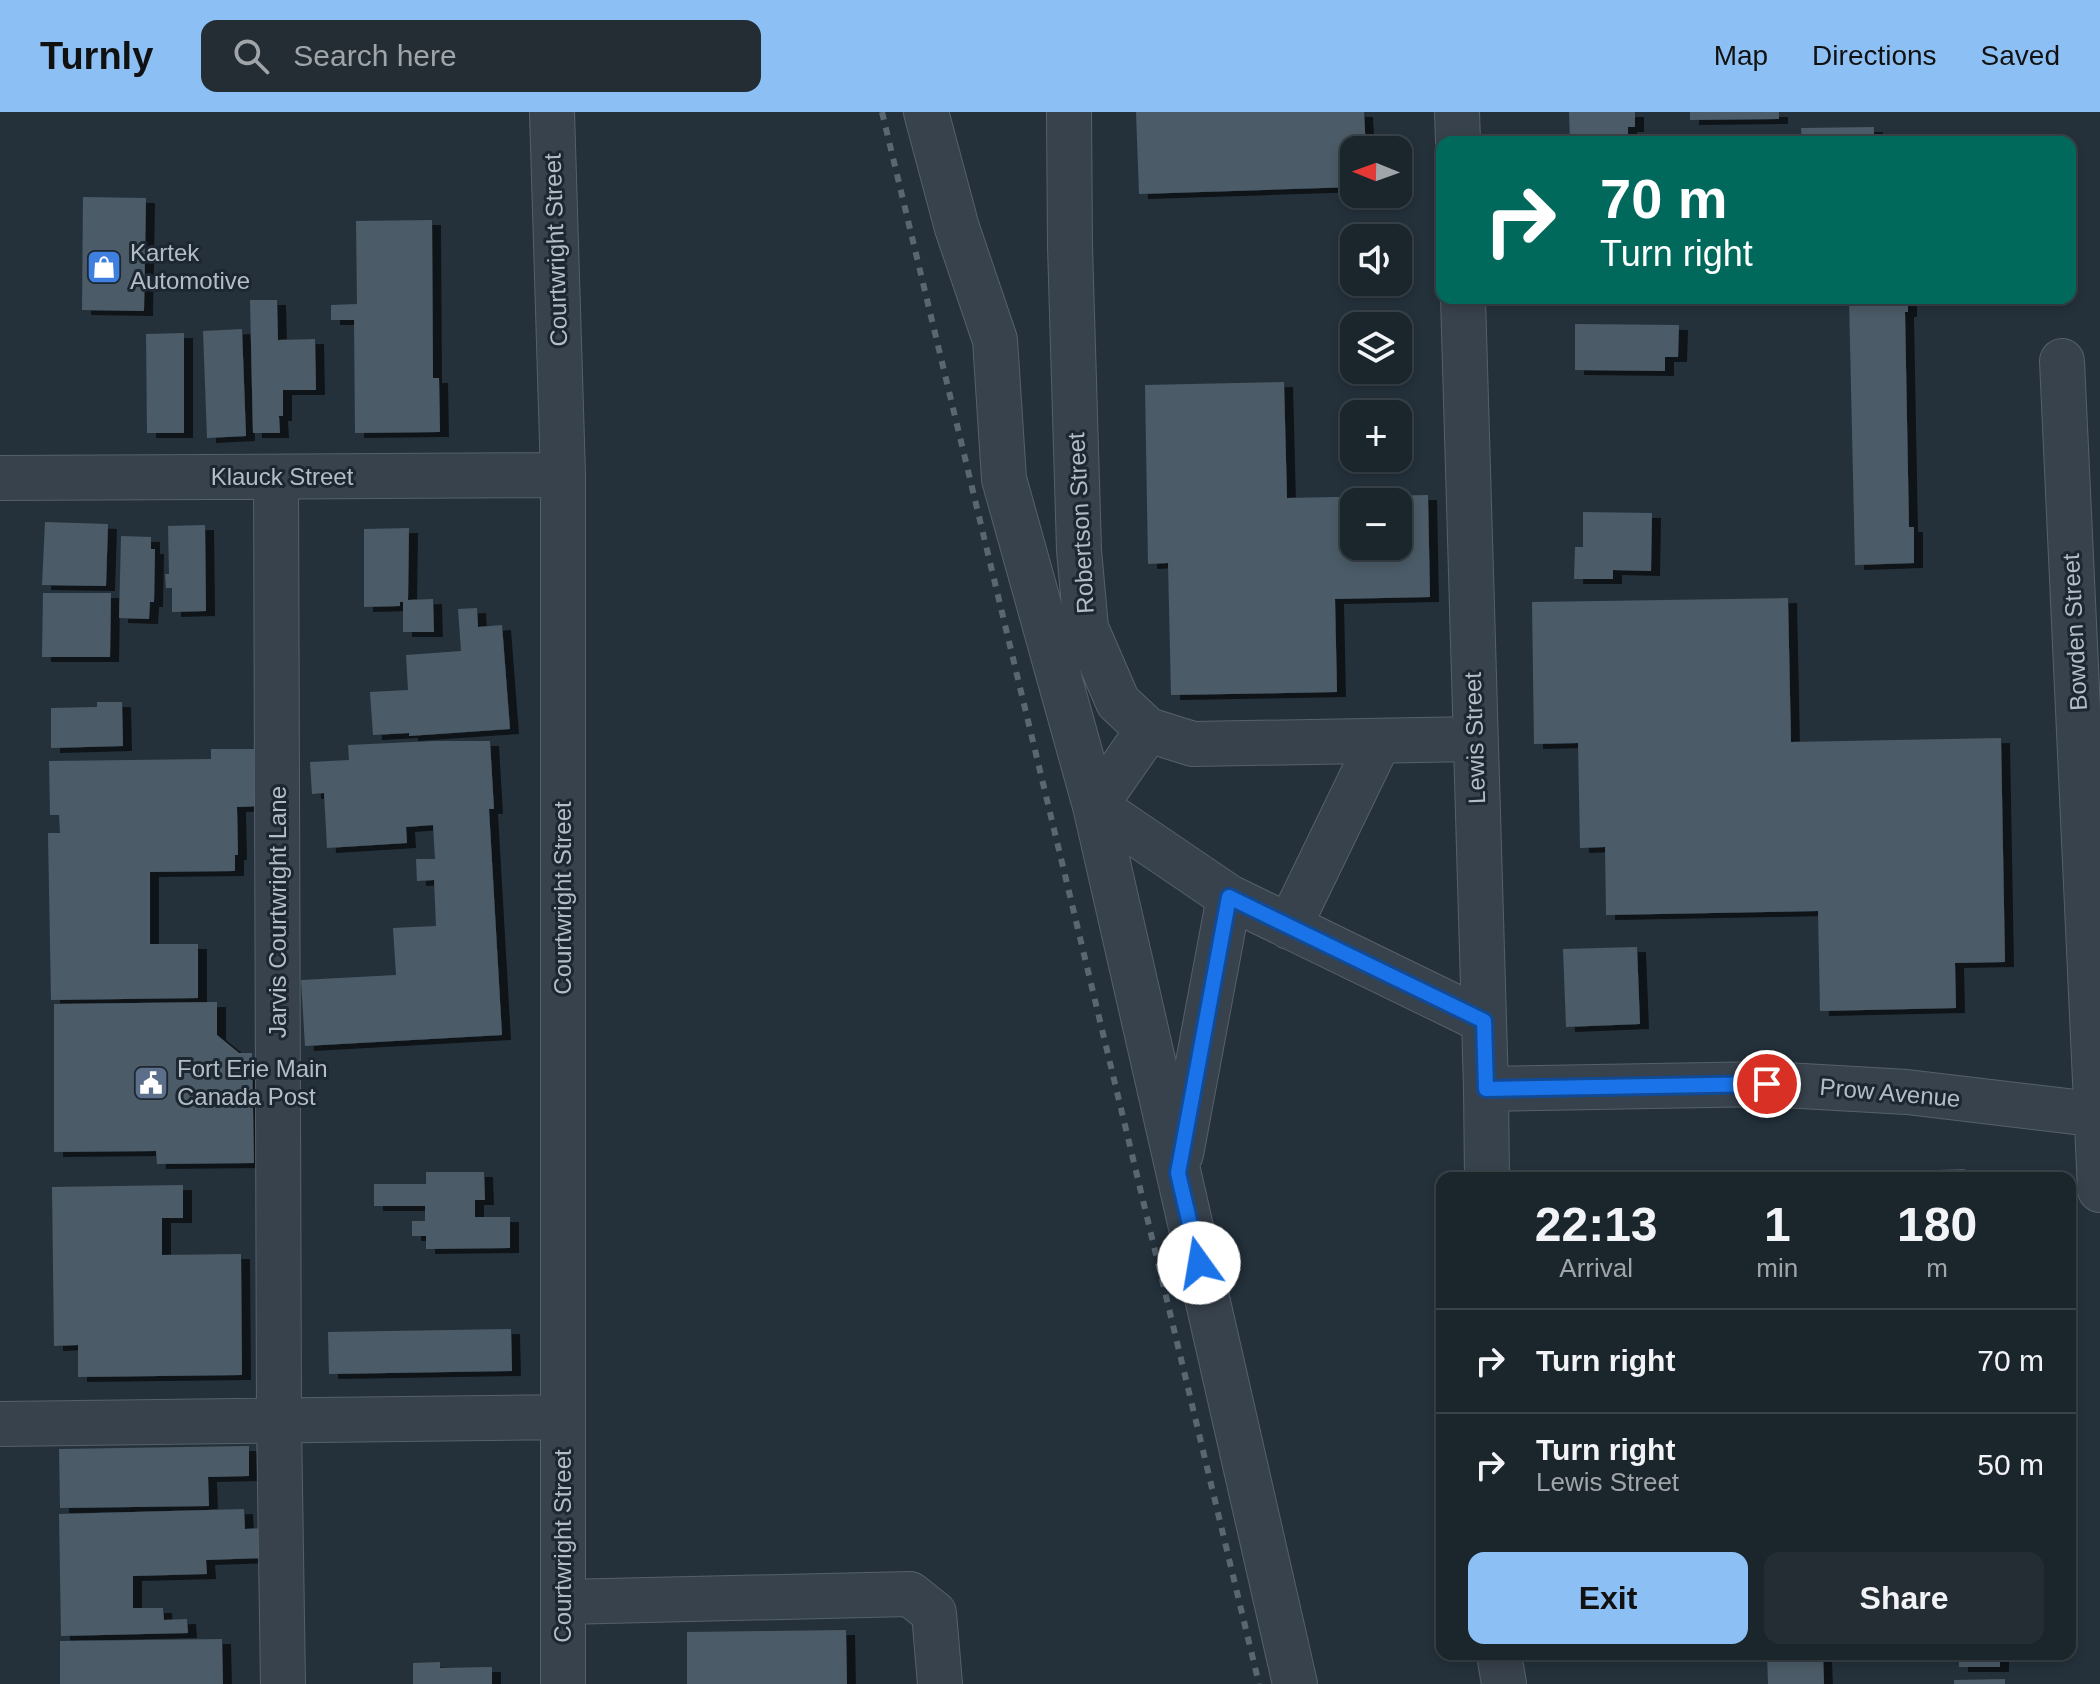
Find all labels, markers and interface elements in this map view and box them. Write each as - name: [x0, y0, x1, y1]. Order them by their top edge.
- search box: [201, 20, 761, 92]
- icon: search: [229, 34, 273, 78]
- text: Turnly: [40, 35, 153, 77]
- text: Search here: [293, 39, 457, 72]
- text: Map: [1714, 40, 1768, 71]
- text: Directions: [1812, 40, 1937, 71]
- text: Saved: [1981, 40, 2060, 71]
- north arrow: [1340, 136, 1412, 208]
- map controls: [1340, 136, 1412, 560]
- street label: Courtwright Street: [539, 153, 572, 347]
- text: 70 m: [1600, 167, 1728, 230]
- icon: right: [1468, 168, 1572, 272]
- button: sound: [1340, 224, 1412, 296]
- text: Turn right: [1600, 233, 1753, 274]
- place label: Kartek Automotive: [130, 239, 250, 294]
- shop icon: Kartek Automotive: [85, 248, 123, 286]
- button: layers: [1340, 312, 1412, 384]
- button: +: [1340, 400, 1412, 472]
- street label: Robertson Street: [1062, 431, 1099, 614]
- street label: Klauck Street: [211, 463, 354, 490]
- button: −: [1340, 488, 1412, 560]
- street label: Bowden Street: [2057, 552, 2092, 711]
- street label: Lewis Street: [1459, 671, 1490, 804]
- street label: Jarvis Courtwright Lane: [264, 786, 291, 1038]
- street label: Courtwright Street: [549, 801, 576, 995]
- pin: [1733, 1050, 1801, 1118]
- place label: Fort Erie Main Canada Post: [177, 1055, 328, 1110]
- icon: arrive: [1745, 1062, 1789, 1106]
- public building icon: Fort Erie Main Canada Post: [132, 1064, 170, 1102]
- street label: Prow Avenue: [1819, 1073, 1961, 1112]
- text: 22:13: [1535, 1198, 1658, 1251]
- text: 1: [1764, 1198, 1791, 1251]
- text: 180: [1897, 1198, 1977, 1251]
- position arrow: [1157, 1221, 1241, 1305]
- text: Arrival: [1559, 1253, 1633, 1283]
- text: min: [1756, 1253, 1798, 1283]
- text: m: [1926, 1253, 1948, 1283]
- icon: right: [1468, 1339, 1512, 1383]
- text: Turn right: [1536, 1344, 1675, 1377]
- text: 70 m: [1977, 1344, 2044, 1377]
- text: Turn right: [1536, 1433, 1675, 1466]
- icon: right: [1468, 1443, 1512, 1487]
- text: 50 m: [1977, 1448, 2044, 1481]
- street label: Courtwright Street: [549, 1449, 576, 1643]
- text: Lewis Street: [1536, 1467, 1679, 1497]
- button: Exit: [1468, 1552, 1748, 1644]
- button: Share: [1764, 1552, 2044, 1644]

